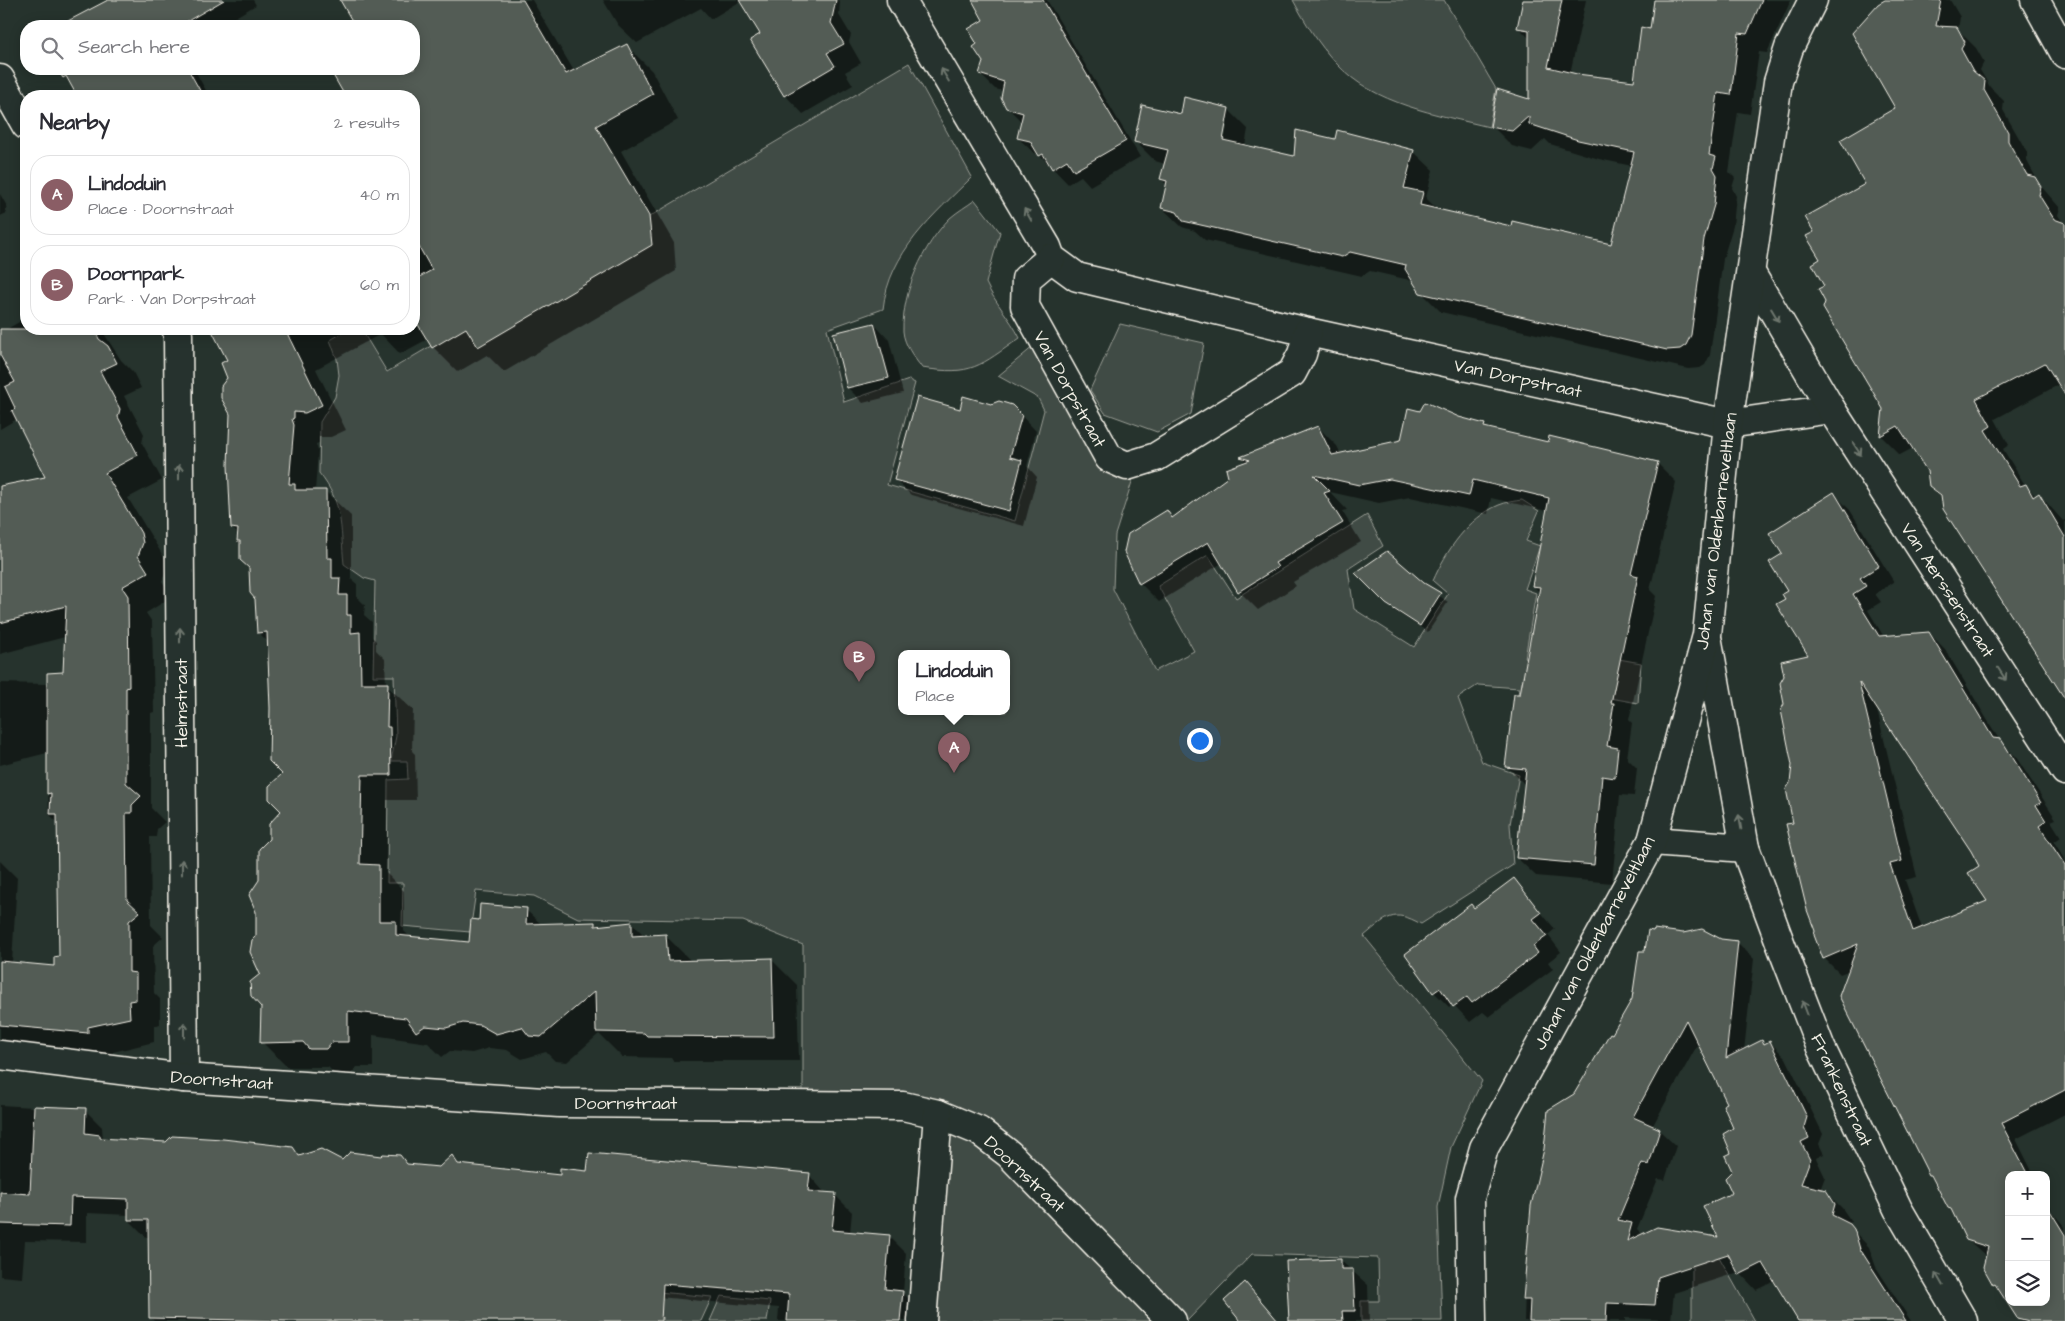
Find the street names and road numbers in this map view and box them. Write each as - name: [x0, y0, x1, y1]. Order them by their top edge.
- street label: Van Dorpstraat: [1027, 326, 1112, 453]
- street label: Van Dorpstraat: [1452, 353, 1585, 404]
- street label: Johan van Oldenbarneveltlaan: [1690, 411, 1743, 651]
- street label: Van Aerssenstraat: [1894, 518, 2001, 663]
- street label: Helmstraat: [169, 658, 194, 748]
- street label: Johan van Oldenbarneveltlaan: [1527, 832, 1662, 1055]
- street label: Frankenstraat: [1804, 1030, 1879, 1152]
- street label: Doornstraat: [170, 1064, 275, 1097]
- street label: Doornstraat: [575, 1091, 678, 1116]
- street label: Doornstraat: [979, 1130, 1071, 1219]

